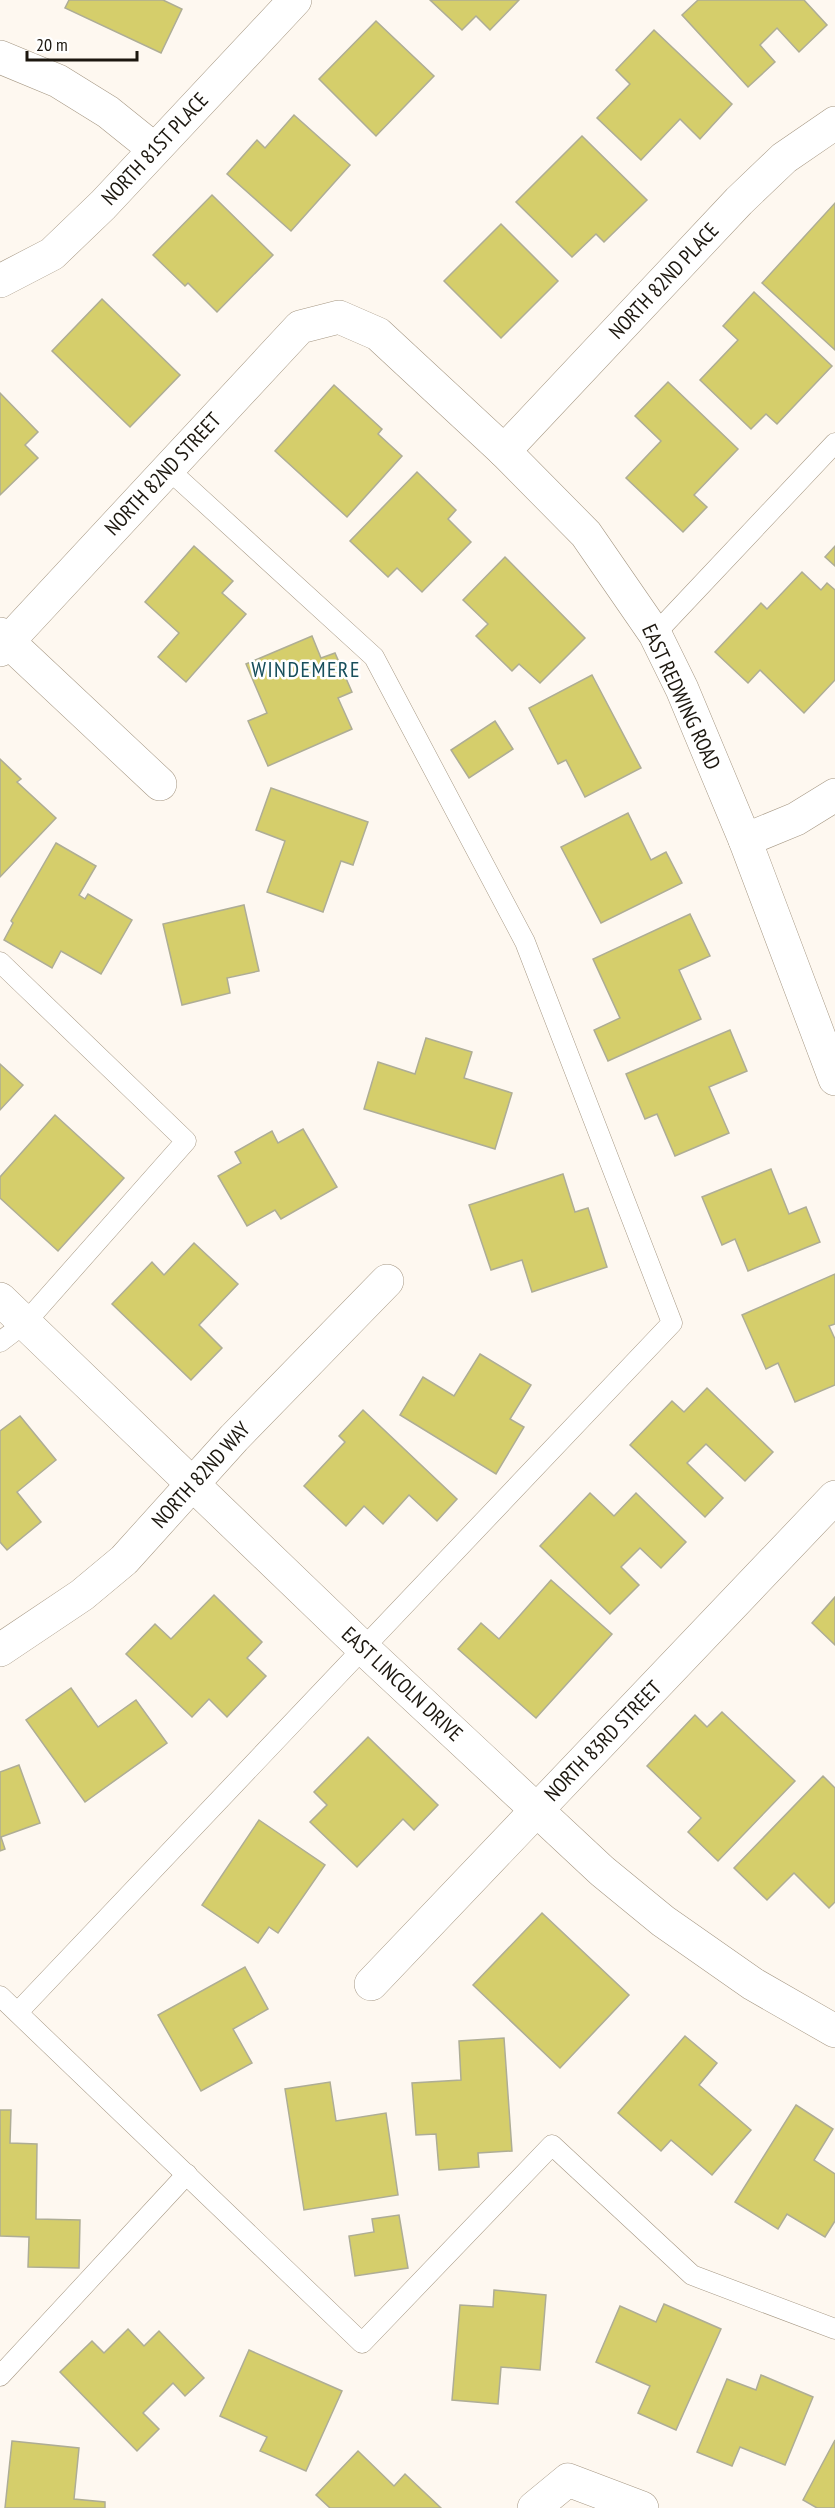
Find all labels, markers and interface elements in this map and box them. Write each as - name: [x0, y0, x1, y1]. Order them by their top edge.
- scale bar: [27, 24, 136, 62]
- text: 20 m: [36, 33, 68, 56]
- street label: NORTH 81ST PLACE: [95, 87, 214, 211]
- street label: NORTH 82ND PLACE: [603, 217, 724, 344]
- street label: NORTH 82ND STREET: [99, 406, 227, 541]
- street label: EAST REDWING ROAD: [636, 620, 727, 774]
- district label: WINDEMERE: [251, 655, 361, 683]
- street label: NORTH 82ND WAY: [146, 1415, 256, 1534]
- street label: EAST LINCOLN DRIVE: [336, 1621, 469, 1747]
- street label: NORTH 83RD STREET: [538, 1674, 667, 1807]

